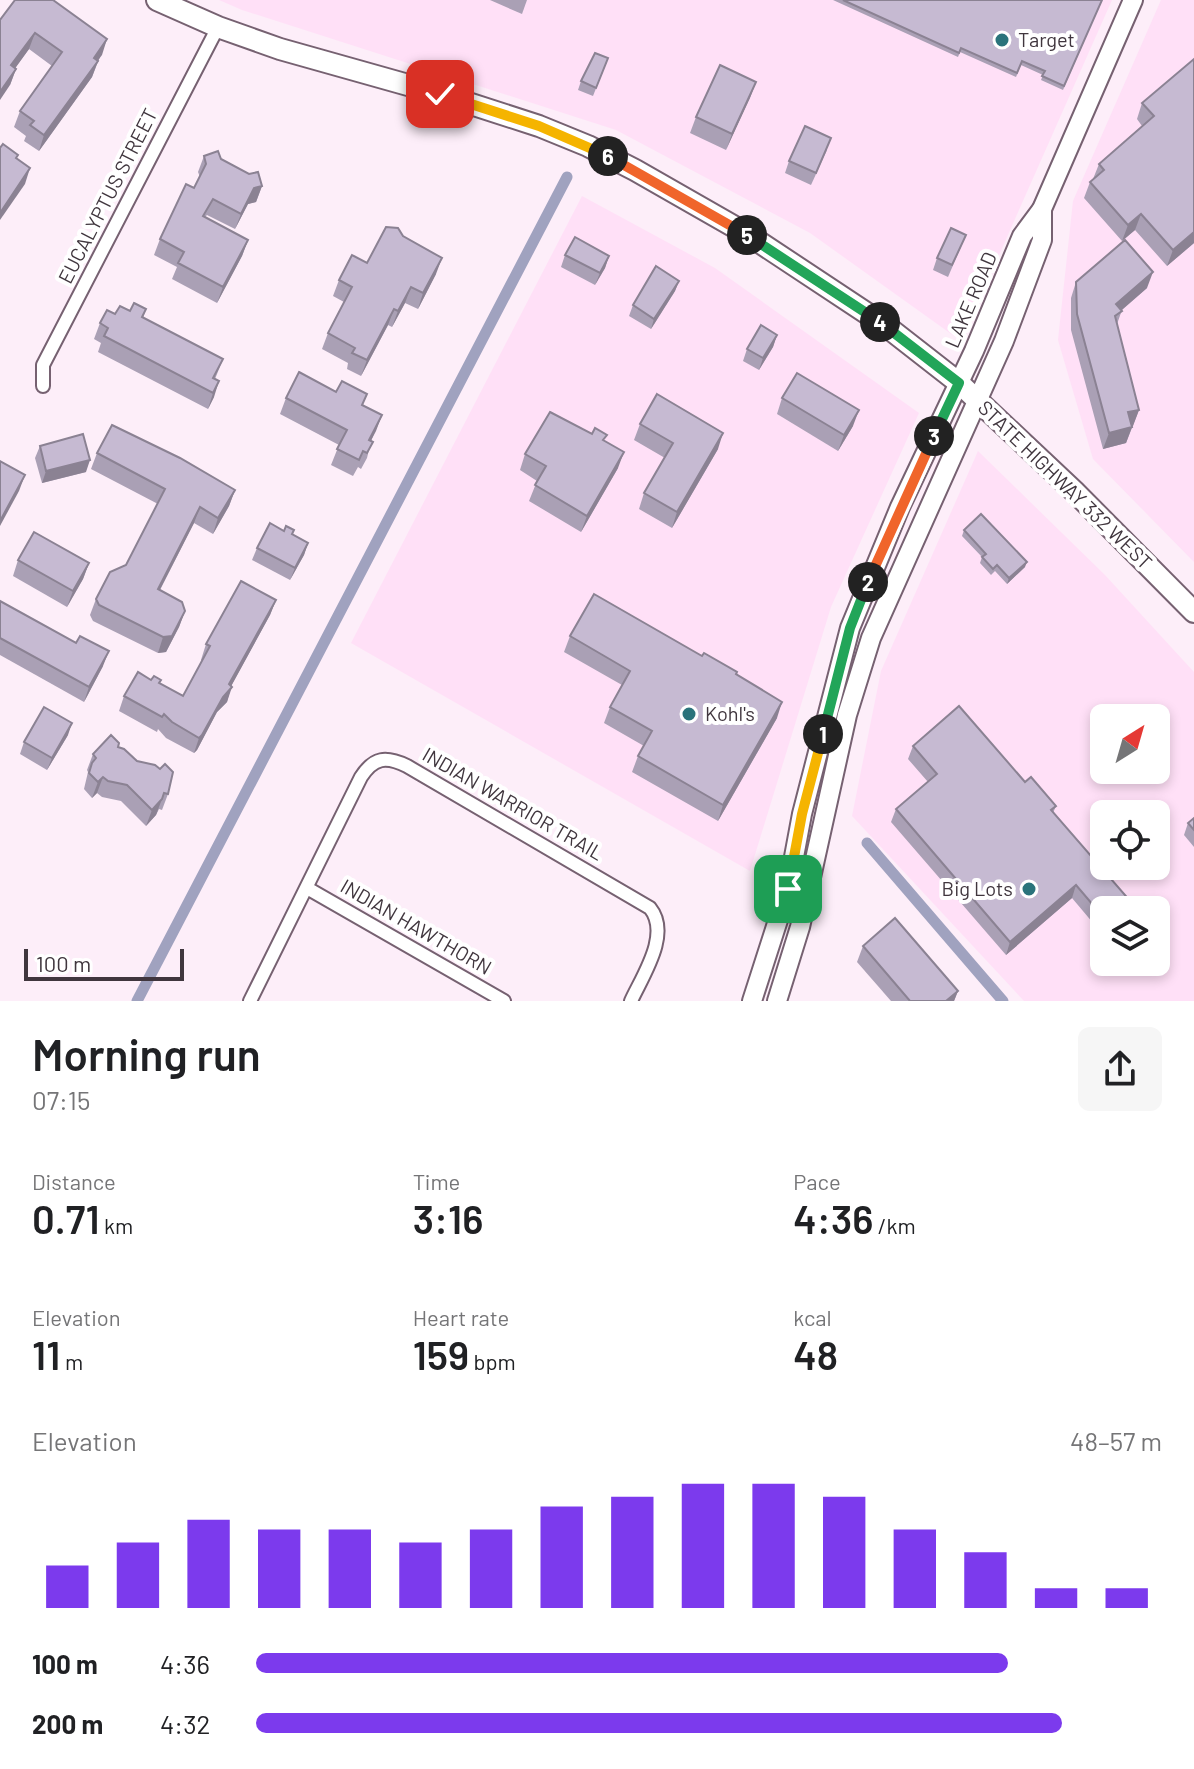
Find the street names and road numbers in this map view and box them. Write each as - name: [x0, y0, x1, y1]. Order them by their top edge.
- street label: EUCALYPTUS STREET: [53, 104, 162, 287]
- street label: LAKE ROAD: [939, 248, 1001, 351]
- street label: STATE HIGHWAY 332 WEST: [974, 395, 1158, 574]
- street label: INDIAN WARRIOR TRAIL: [419, 742, 608, 865]
- street label: INDIAN HAWTHORN: [337, 873, 496, 979]

